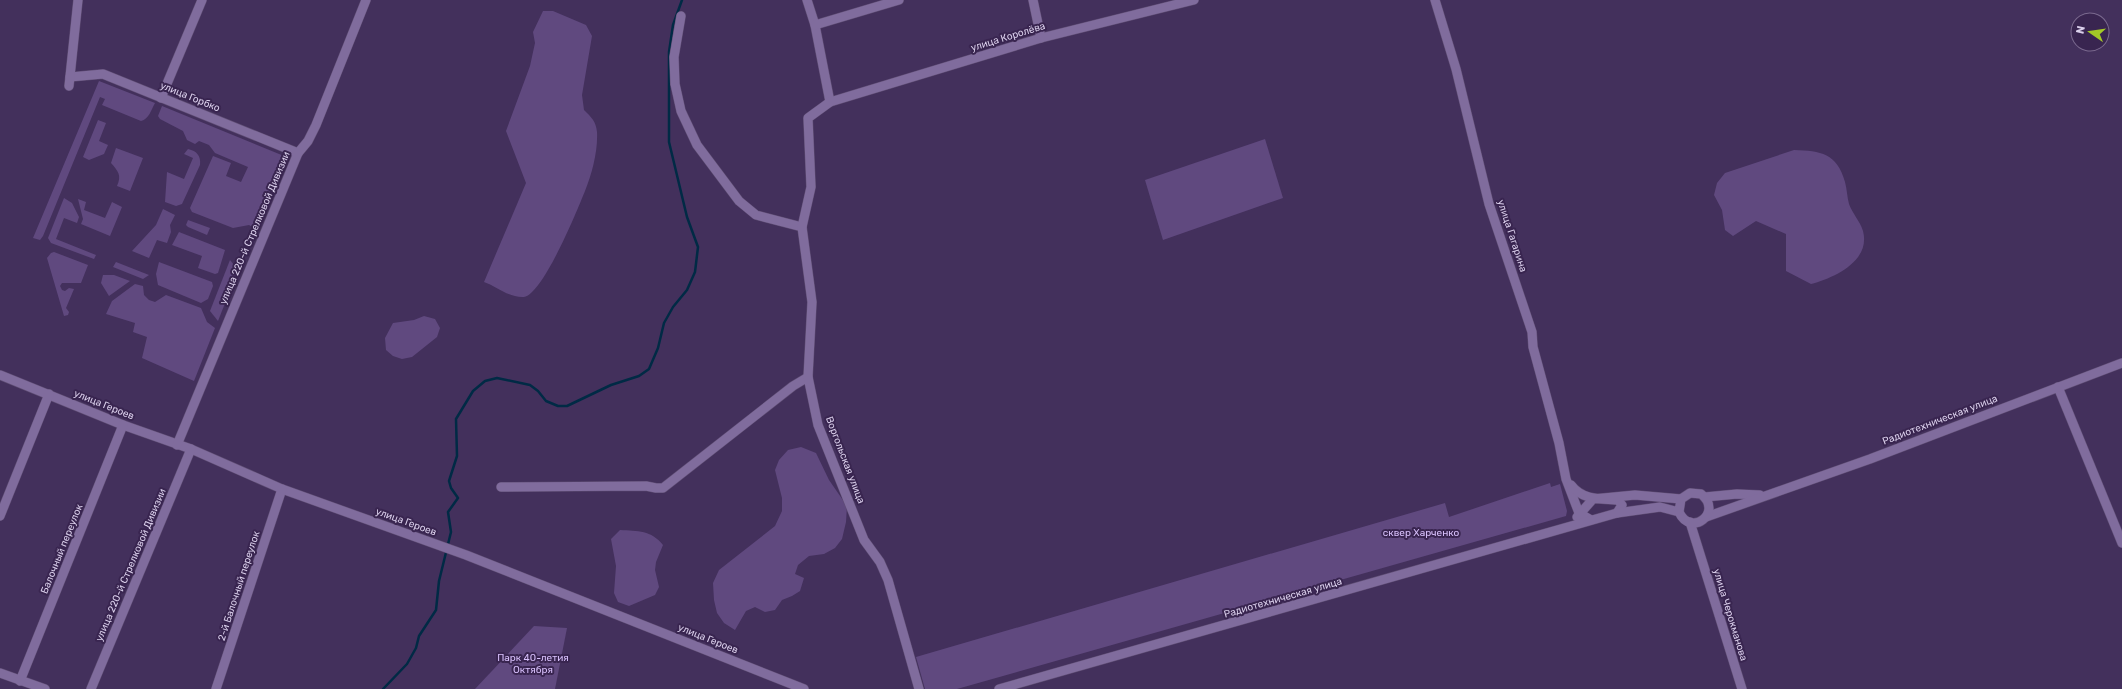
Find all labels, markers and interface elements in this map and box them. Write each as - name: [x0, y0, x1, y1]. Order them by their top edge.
- north arrow: [2070, 12, 2110, 52]
- street label: улица Королёва: [969, 20, 1047, 54]
- text: N: [2074, 24, 2088, 35]
- street label: улица Горбко: [158, 80, 222, 115]
- street label: улица 220-й Стрелковой Дивизии: [217, 150, 293, 306]
- street label: улица Гагарина: [1495, 198, 1529, 274]
- street label: улица Героев: [72, 388, 136, 423]
- street label: Радиотехническая улица: [1881, 392, 1999, 448]
- street label: Воргольская улица: [823, 415, 867, 505]
- street label: улица 220-й Стрелковой Дивизии: [93, 487, 169, 643]
- street label: Балочный переулок: [39, 502, 86, 596]
- street label: улица Героев: [374, 505, 438, 539]
- park label: сквер Харченко: [1383, 527, 1459, 539]
- street label: 2-й Балочный переулок: [216, 529, 263, 642]
- street label: улица Черокманова: [1710, 567, 1750, 663]
- street label: Радиотехническая улица: [1223, 575, 1343, 621]
- street label: улица Героев: [676, 622, 740, 657]
- park label: Парк 40-летия Октября: [497, 652, 569, 676]

